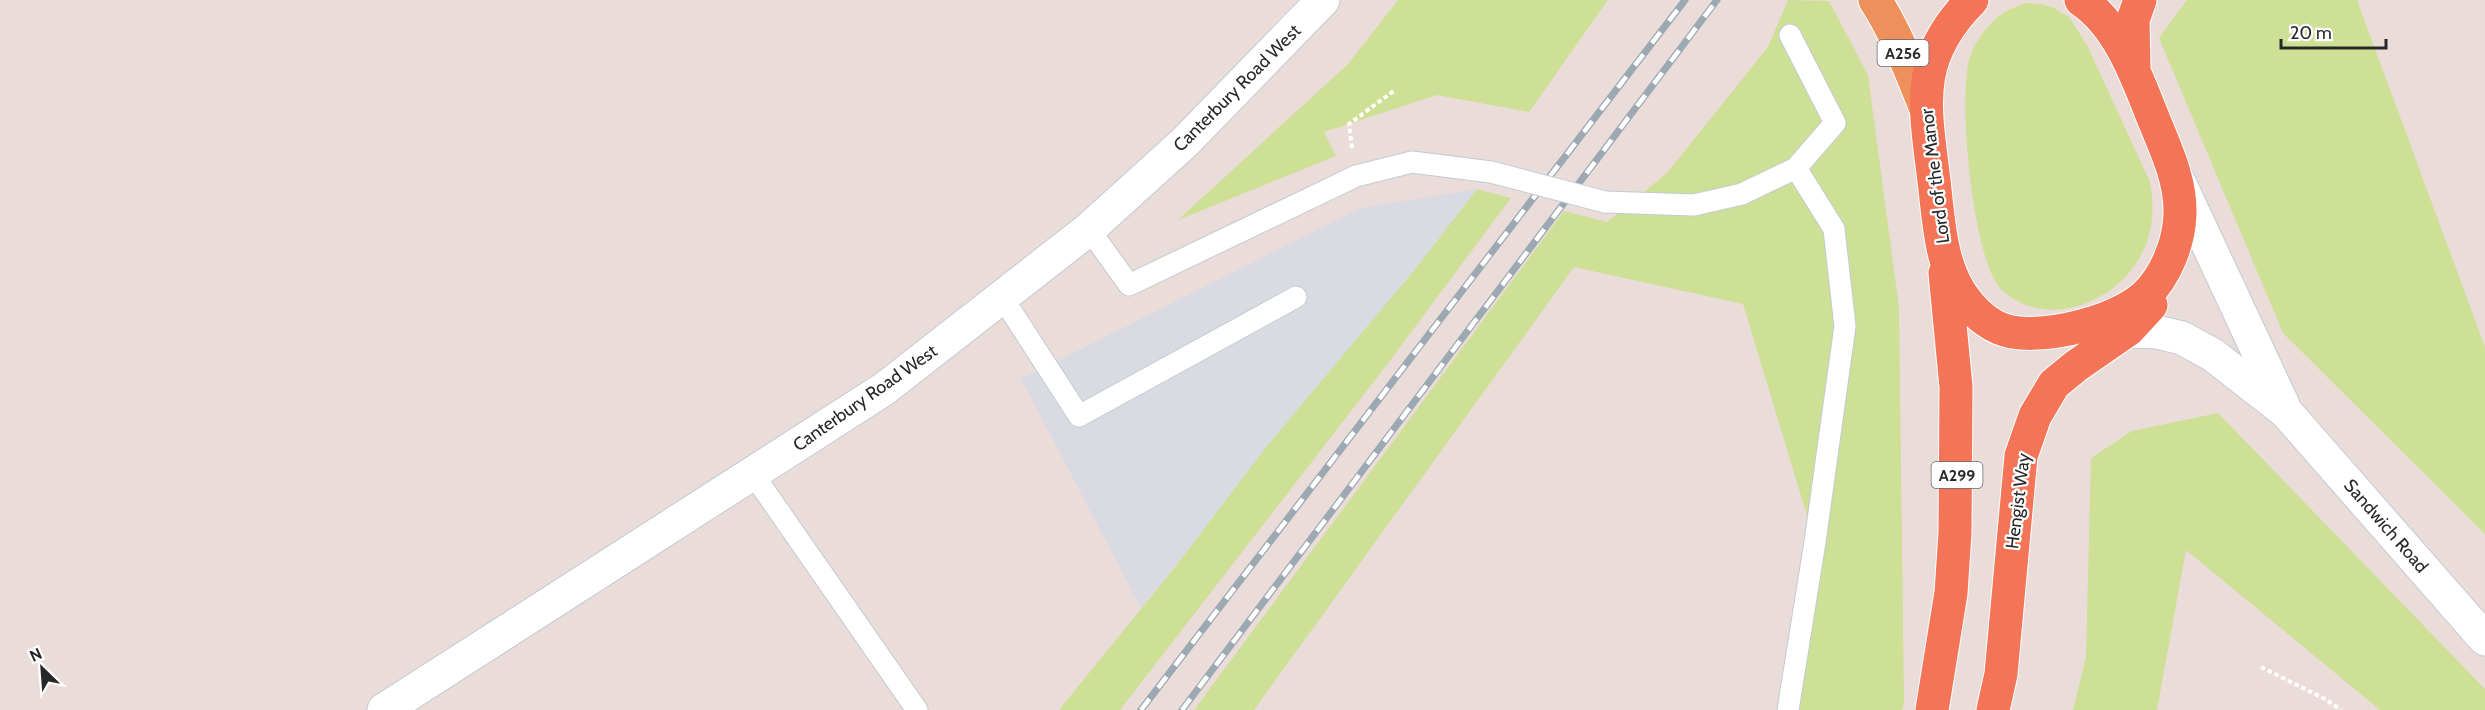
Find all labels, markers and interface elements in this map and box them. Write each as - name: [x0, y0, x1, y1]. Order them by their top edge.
- scale bar: [2281, 12, 2386, 50]
- street label: Canterbury Road West: [1169, 20, 1305, 156]
- text: 20 m: [2290, 22, 2332, 44]
- road number: A256: [1878, 40, 1928, 66]
- street label: Lord of the Manor: [1916, 107, 1954, 245]
- street label: Canterbury Road West: [789, 340, 941, 456]
- street label: Hengist Way: [2001, 452, 2035, 550]
- road number: A299: [1932, 462, 1982, 488]
- street label: Sandwich Road: [2339, 475, 2433, 577]
- north arrow: [12, 638, 72, 698]
- text: N: [27, 644, 45, 666]

